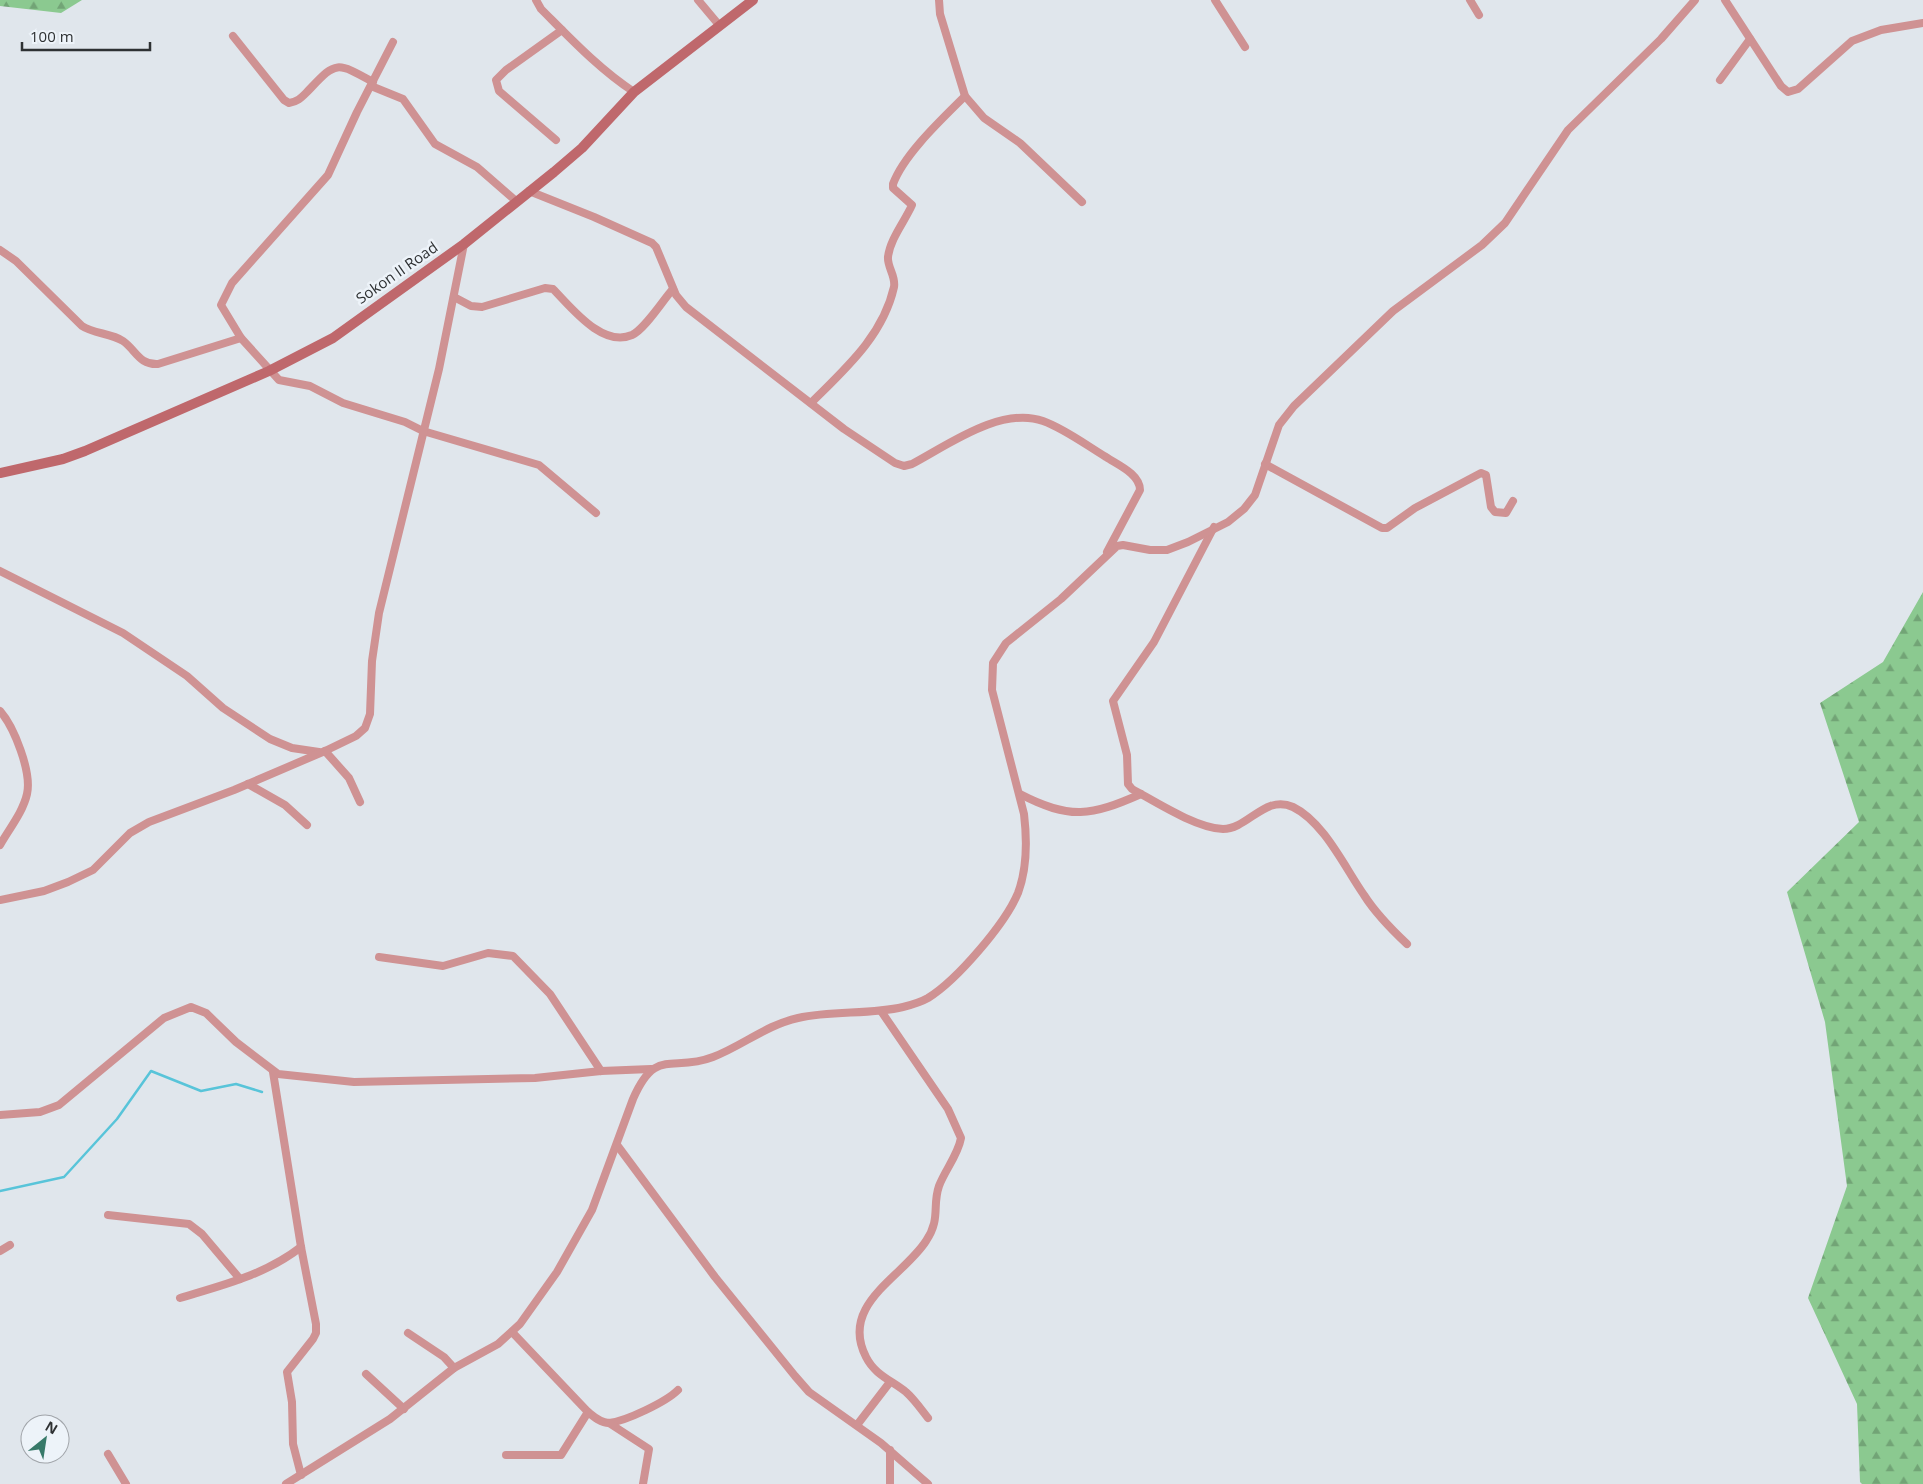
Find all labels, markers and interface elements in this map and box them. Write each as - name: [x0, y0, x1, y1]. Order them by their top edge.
- scale bar: [22, 20, 150, 52]
- text: 100 m: [30, 26, 74, 46]
- street label: Sokon II Road: [352, 237, 441, 308]
- north arrow: [20, 1414, 70, 1464]
- text: N: [42, 1416, 61, 1438]

